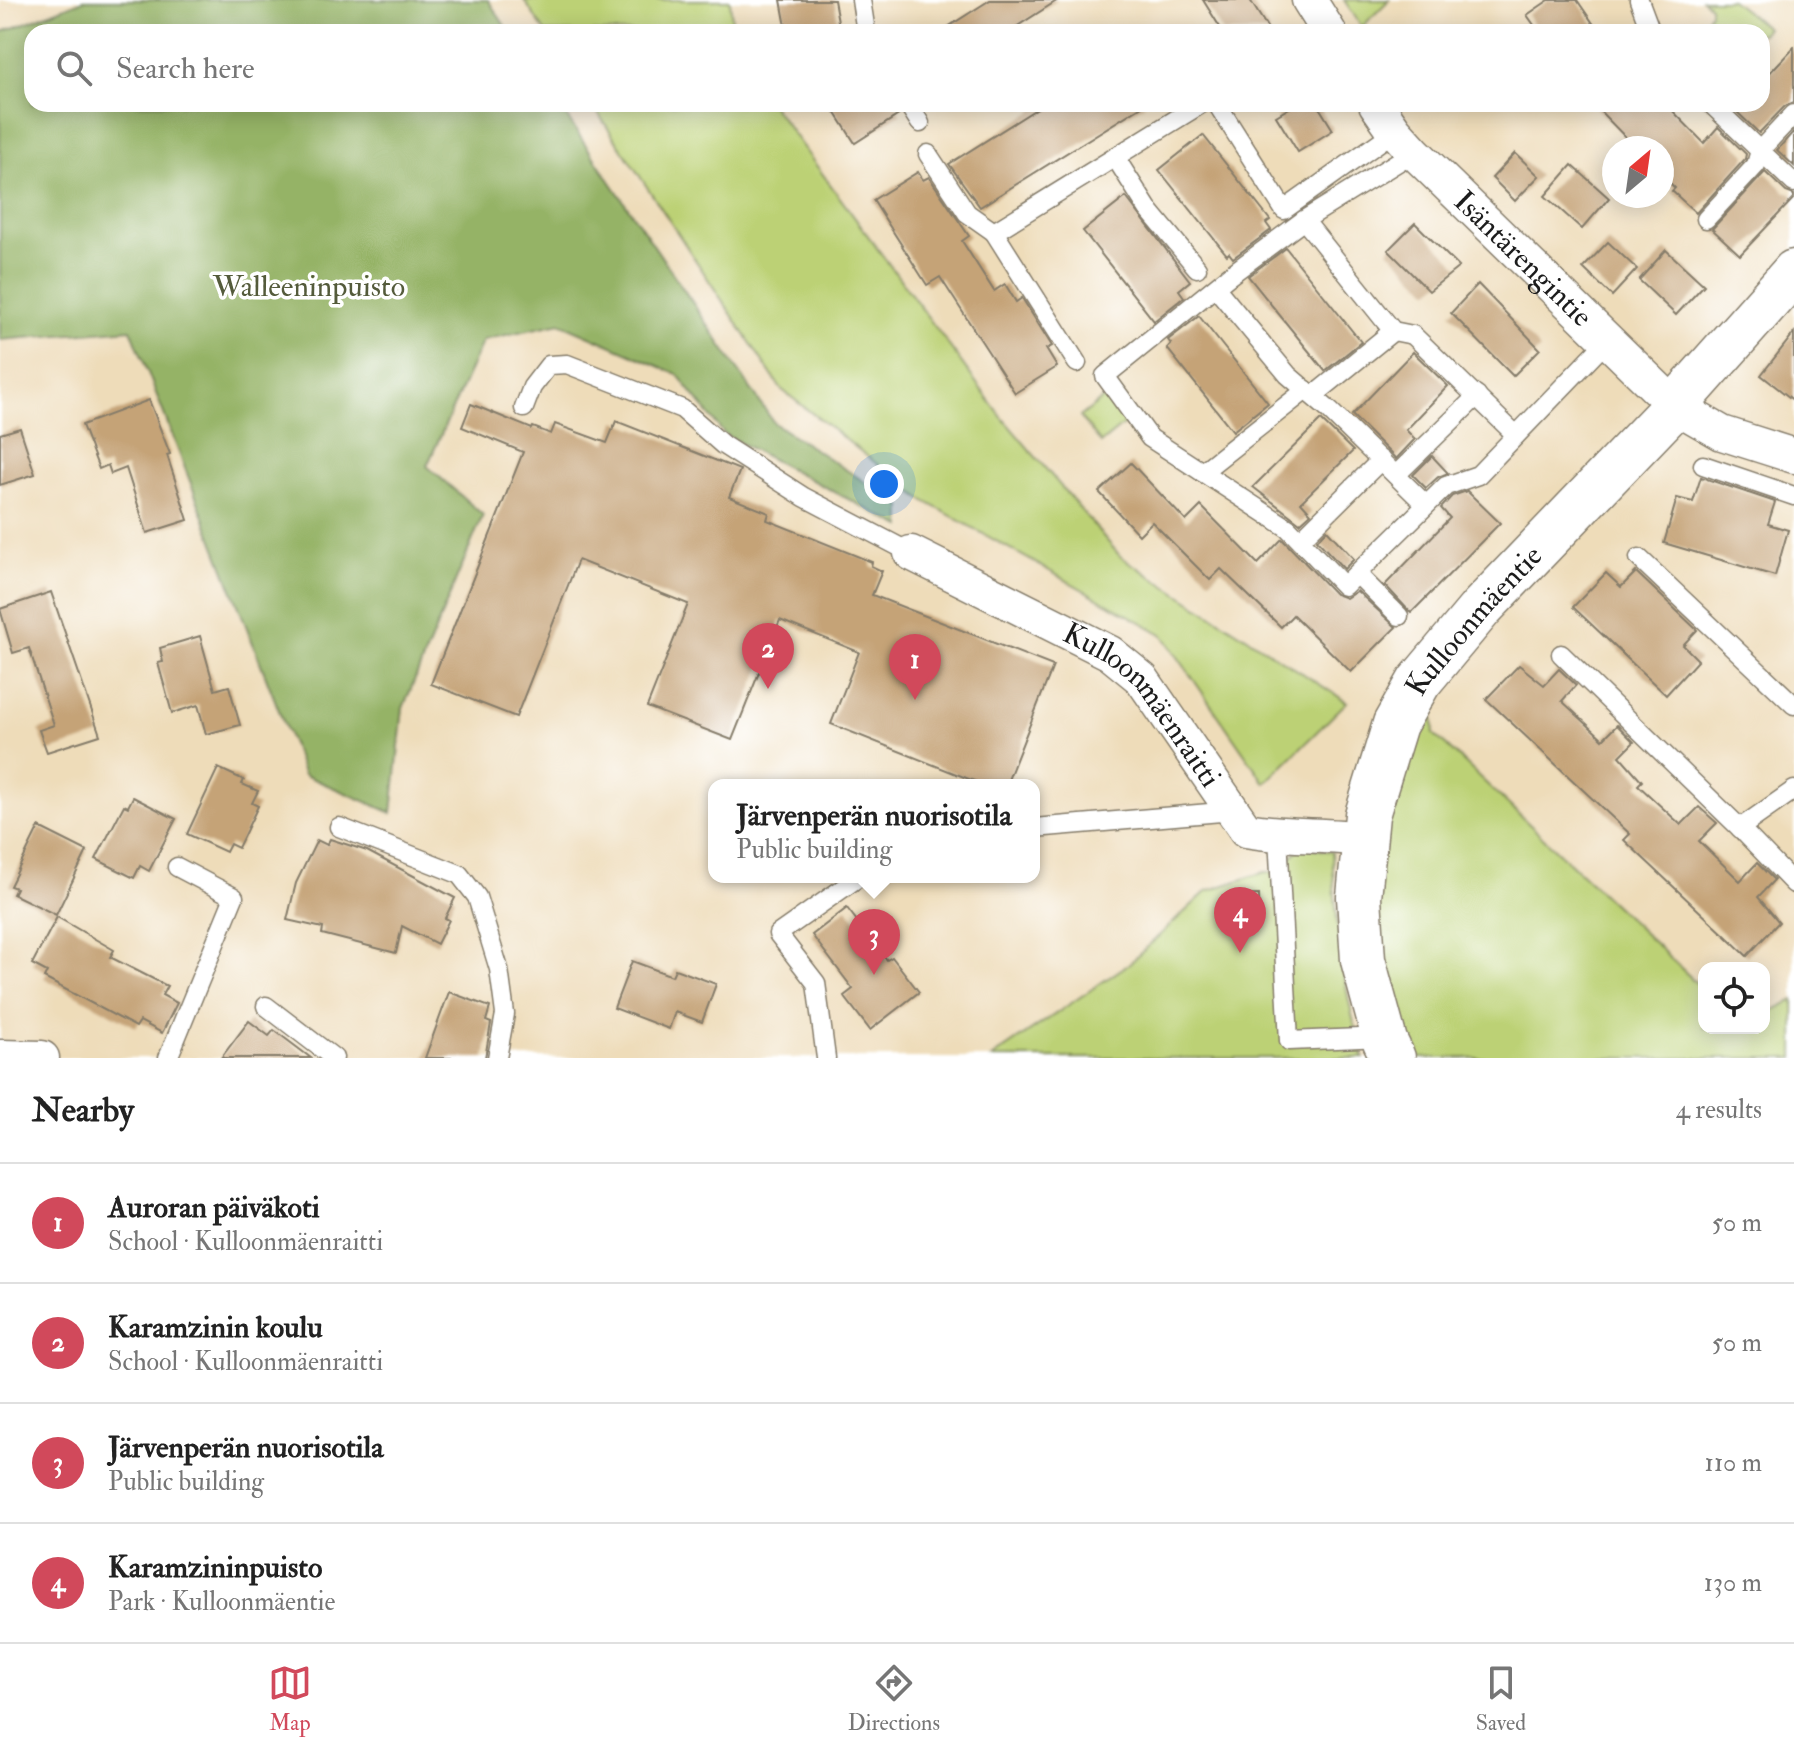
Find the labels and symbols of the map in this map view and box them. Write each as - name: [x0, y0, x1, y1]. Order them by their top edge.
- north arrow: [1602, 136, 1674, 208]
- street label: Isäntärengintie: [1446, 183, 1601, 334]
- park label: Walleeninpuisto: [212, 268, 405, 305]
- your location: [864, 464, 904, 504]
- street label: Kulloonmäentie: [1397, 537, 1550, 702]
- street label: Kulloonmäenraitti: [1057, 614, 1229, 794]
- pin: 2: [742, 623, 794, 689]
- pin: 1: [889, 634, 941, 700]
- pin: 4: [1214, 887, 1266, 953]
- pin: 3: [848, 909, 900, 975]

